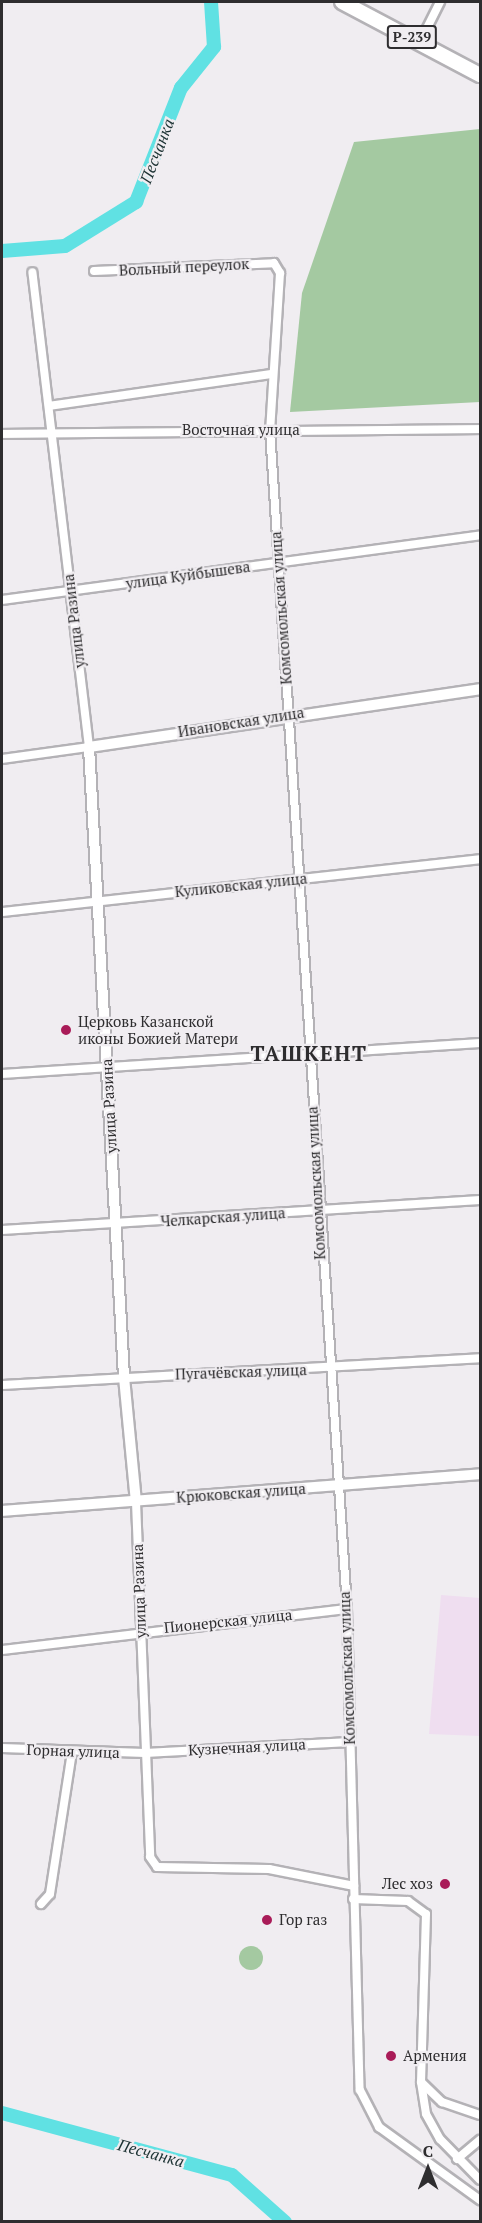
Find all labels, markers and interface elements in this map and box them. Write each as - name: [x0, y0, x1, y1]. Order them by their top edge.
- road number: Р-239: [386, 26, 438, 48]
- water label: Песчанка: [136, 116, 178, 186]
- street label: Вольный переулок: [118, 255, 250, 279]
- street label: Восточная улица: [182, 421, 300, 439]
- street label: Комсомольская улица: [267, 531, 295, 685]
- street label: улица Куйбышева: [125, 557, 251, 593]
- street label: улица Разина: [59, 573, 89, 669]
- street label: Ивановская улица: [177, 703, 305, 741]
- street label: Куликовская улица: [174, 869, 308, 901]
- place label: Церковь Казанской иконы Божией Матери: [78, 1012, 238, 1047]
- marker: Церковь Казанской иконы Божией Матери: [59, 1023, 73, 1037]
- district label: ТАШКЕНТ: [251, 1040, 367, 1066]
- street label: улица Разина: [98, 1058, 120, 1154]
- street label: Комсомольская улица: [303, 1106, 329, 1260]
- street label: Челкарская улица: [160, 1204, 286, 1230]
- street label: Пугачёвская улица: [175, 1361, 307, 1383]
- street label: Крюковская улица: [176, 1479, 306, 1507]
- street label: улица Разина: [128, 1543, 150, 1639]
- street label: Комсомольская улица: [335, 1591, 359, 1745]
- street label: Пионерская улица: [163, 1605, 293, 1637]
- street label: Кузнечная улица: [188, 1735, 306, 1759]
- street label: Горная улица: [26, 1740, 120, 1762]
- place label: Лес хоз: [382, 1875, 433, 1893]
- marker: Лес хоз: [438, 1877, 452, 1891]
- place label: Гор газ: [279, 1911, 327, 1929]
- marker: Гор газ: [260, 1913, 274, 1927]
- place label: Армения: [403, 2047, 467, 2065]
- marker: Армения: [384, 2049, 398, 2063]
- water label: Песчанка: [116, 2135, 186, 2171]
- north arrow: [398, 2139, 458, 2199]
- text: С: [423, 2140, 433, 2162]

